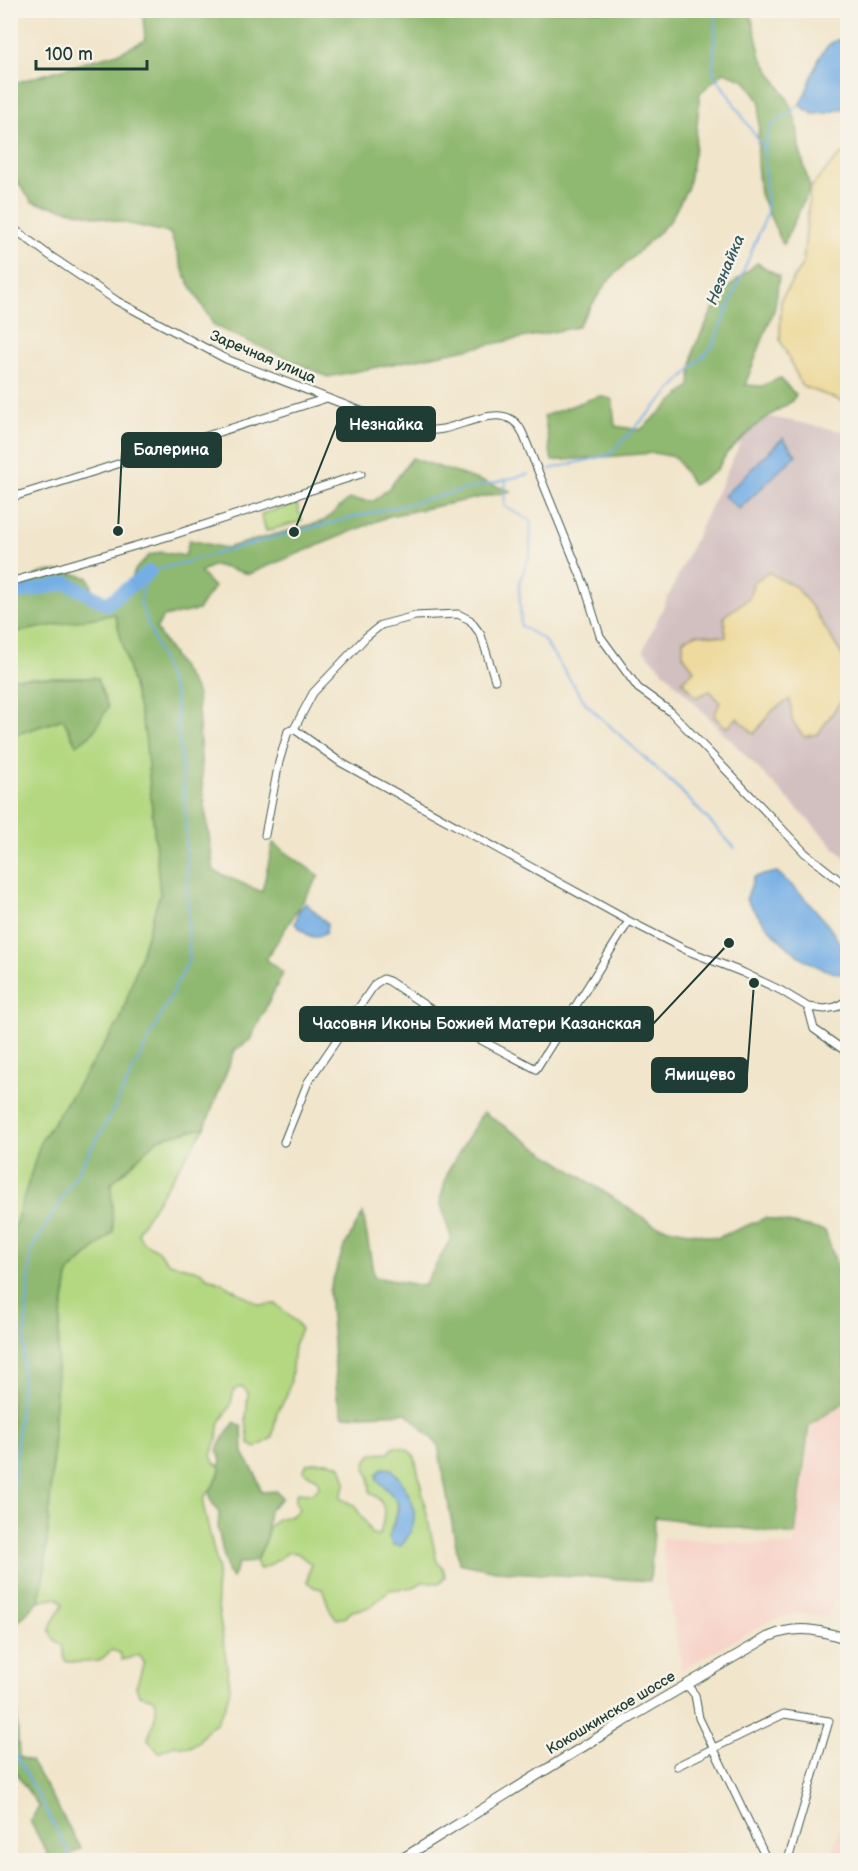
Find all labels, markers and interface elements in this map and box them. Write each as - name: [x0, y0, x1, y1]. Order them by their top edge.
- scale bar: [36, 33, 147, 71]
- text: 100 m: [45, 44, 93, 65]
- water label: Незнайка: [703, 232, 749, 308]
- street label: Заречная улица: [207, 326, 319, 388]
- callout: Незнайка: [337, 407, 435, 441]
- text: Незнайка: [349, 416, 424, 435]
- callout: Балерина: [122, 433, 221, 467]
- text: Балерина: [133, 441, 209, 460]
- callout: Часовня Иконы Божией Матери Казанская: [300, 1007, 653, 1041]
- text: Часовня Иконы Божией Матери Казанская: [312, 1015, 642, 1034]
- callout: Ямищево: [652, 1058, 747, 1092]
- text: Ямищево: [664, 1066, 736, 1085]
- street label: Кокошкинское шоссе: [543, 1667, 679, 1759]

